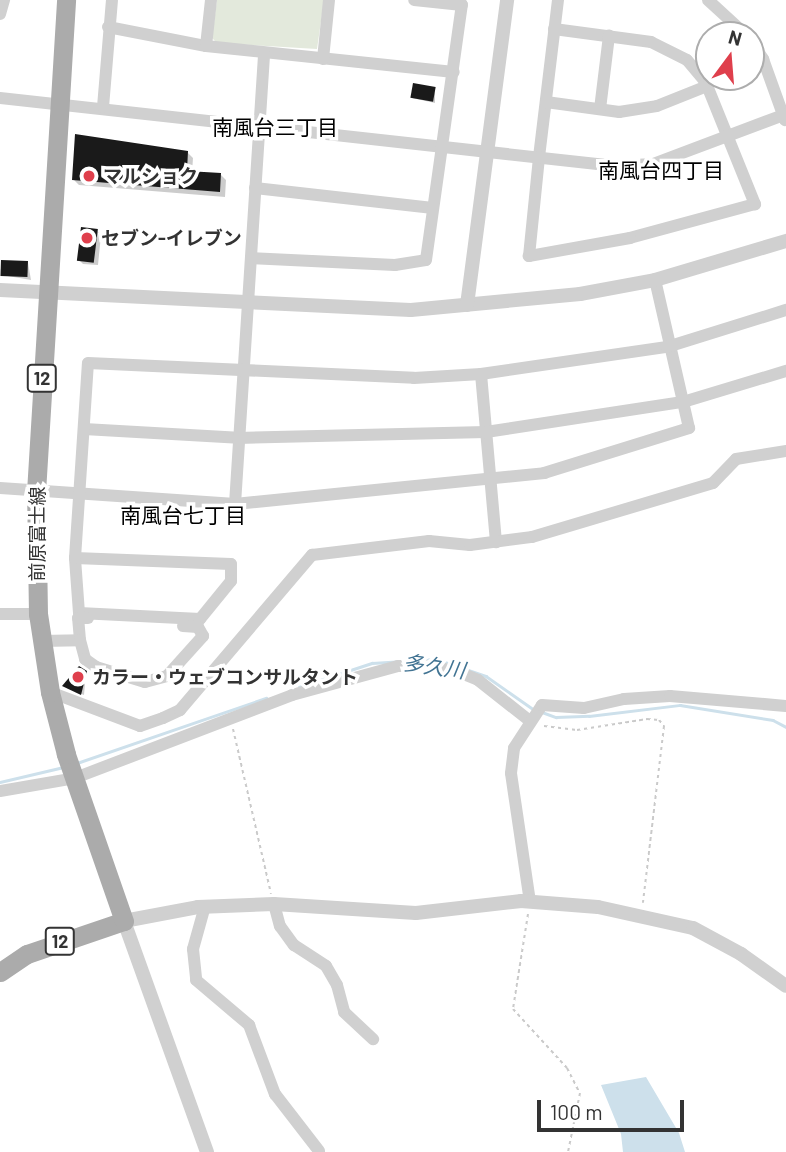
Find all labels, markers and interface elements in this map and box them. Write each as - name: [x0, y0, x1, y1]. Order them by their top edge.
- north arrow: [695, 21, 765, 91]
- text: N: [726, 24, 745, 50]
- district label: 南風台三丁目: [212, 114, 338, 140]
- district label: 南風台四丁目: [598, 157, 724, 183]
- place label: マルショク: [103, 165, 198, 187]
- marker: マルショク: [81, 168, 97, 184]
- place label: セブン-イレブン: [101, 227, 242, 249]
- marker: セブン-イレブン: [79, 230, 95, 246]
- road number: 12: [26, 364, 58, 392]
- street label: 前原富士線: [26, 487, 48, 581]
- district label: 南風台七丁目: [120, 502, 246, 528]
- water label: 多久川: [401, 649, 467, 683]
- place label: カラー・ウェブコンサルタント: [92, 666, 358, 688]
- marker: カラー・ウェブコンサルタント: [70, 669, 86, 685]
- road number: 12: [44, 926, 76, 956]
- scale bar: [541, 1086, 688, 1130]
- text: 100 m: [550, 1099, 603, 1124]

